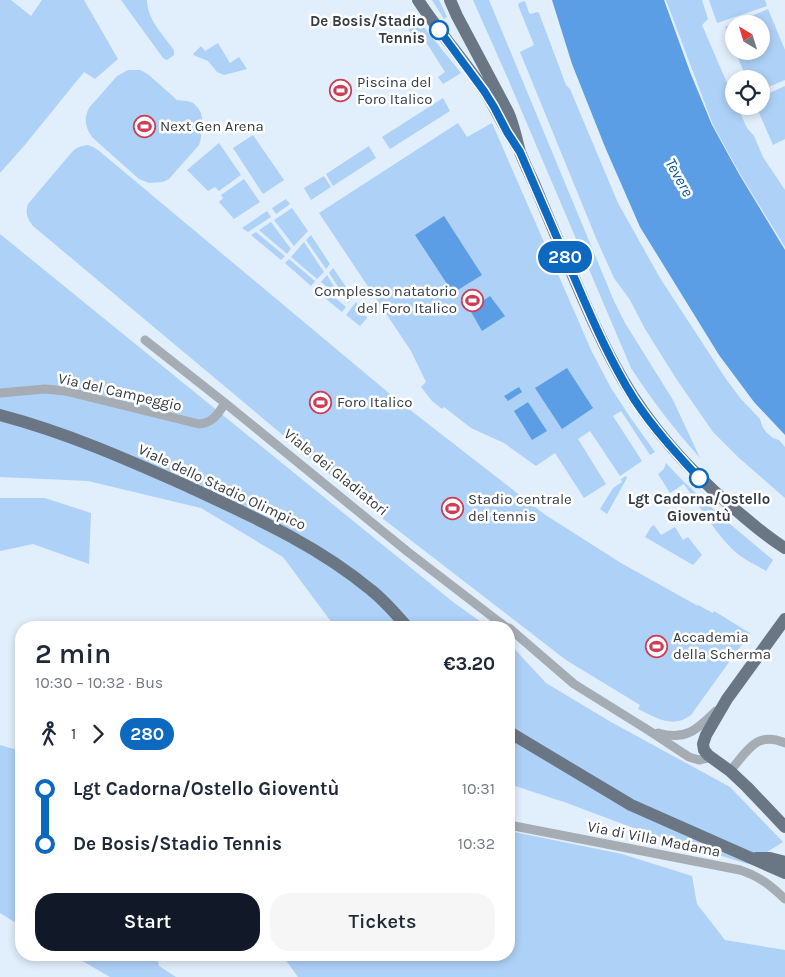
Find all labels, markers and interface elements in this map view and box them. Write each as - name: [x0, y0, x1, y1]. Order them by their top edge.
- place label: De Bosis/Stadio Tennis: [310, 12, 425, 47]
- north arrow: [725, 15, 770, 60]
- map controls: [725, 15, 770, 115]
- marker: De Bosis/Stadio Tennis: [429, 20, 449, 40]
- button: locate: [725, 70, 770, 115]
- place label: Piscina del Foro Italico: [357, 73, 433, 108]
- sports icon: Piscina del Foro Italico: [329, 79, 353, 103]
- sports icon: Next Gen Arena: [132, 114, 156, 138]
- place label: Next Gen Arena: [160, 117, 264, 135]
- water label: Tevere: [661, 155, 698, 200]
- line badge: 280: [536, 241, 594, 273]
- text: 280: [548, 246, 582, 268]
- place label: Complesso natatorio del Foro Italico: [314, 282, 457, 317]
- sports icon: Complesso natatorio del Foro Italico: [461, 288, 485, 312]
- street label: Via del Campeggio: [56, 369, 184, 415]
- sports icon: Foro Italico: [309, 390, 333, 414]
- place label: Foro Italico: [337, 393, 413, 411]
- street label: Viale dei Gladiatori: [280, 425, 392, 519]
- street label: Viale dello Stadio Olimpico: [135, 440, 309, 534]
- marker: Lgt Cadorna/Ostello Gioventù: [689, 468, 709, 488]
- place label: Stadio centrale del tennis: [468, 490, 572, 525]
- place label: Lgt Cadorna/Ostello Gioventù: [628, 490, 770, 525]
- sports icon: Stadio centrale del tennis: [440, 496, 464, 520]
- place label: Accademia della Scherma: [673, 628, 771, 663]
- sports icon: Accademia della Scherma: [645, 634, 669, 658]
- text: 2 min: [35, 637, 111, 670]
- text: €3.20: [444, 653, 495, 675]
- text: 10:30 – 10:32 · Bus: [35, 673, 163, 692]
- icon: walk: [35, 720, 63, 748]
- icon: forward: [84, 720, 112, 748]
- text: 280: [130, 723, 164, 745]
- text: 1: [71, 724, 76, 743]
- text: Lgt Cadorna/Ostello Gioventù: [73, 778, 339, 800]
- text: 10:31: [462, 779, 495, 798]
- street label: Via di Villa Madama: [586, 817, 722, 861]
- text: De Bosis/Stadio Tennis: [73, 833, 282, 855]
- text: 10:32: [458, 834, 495, 853]
- button: Start: [35, 893, 260, 951]
- button: Tickets: [270, 893, 495, 951]

